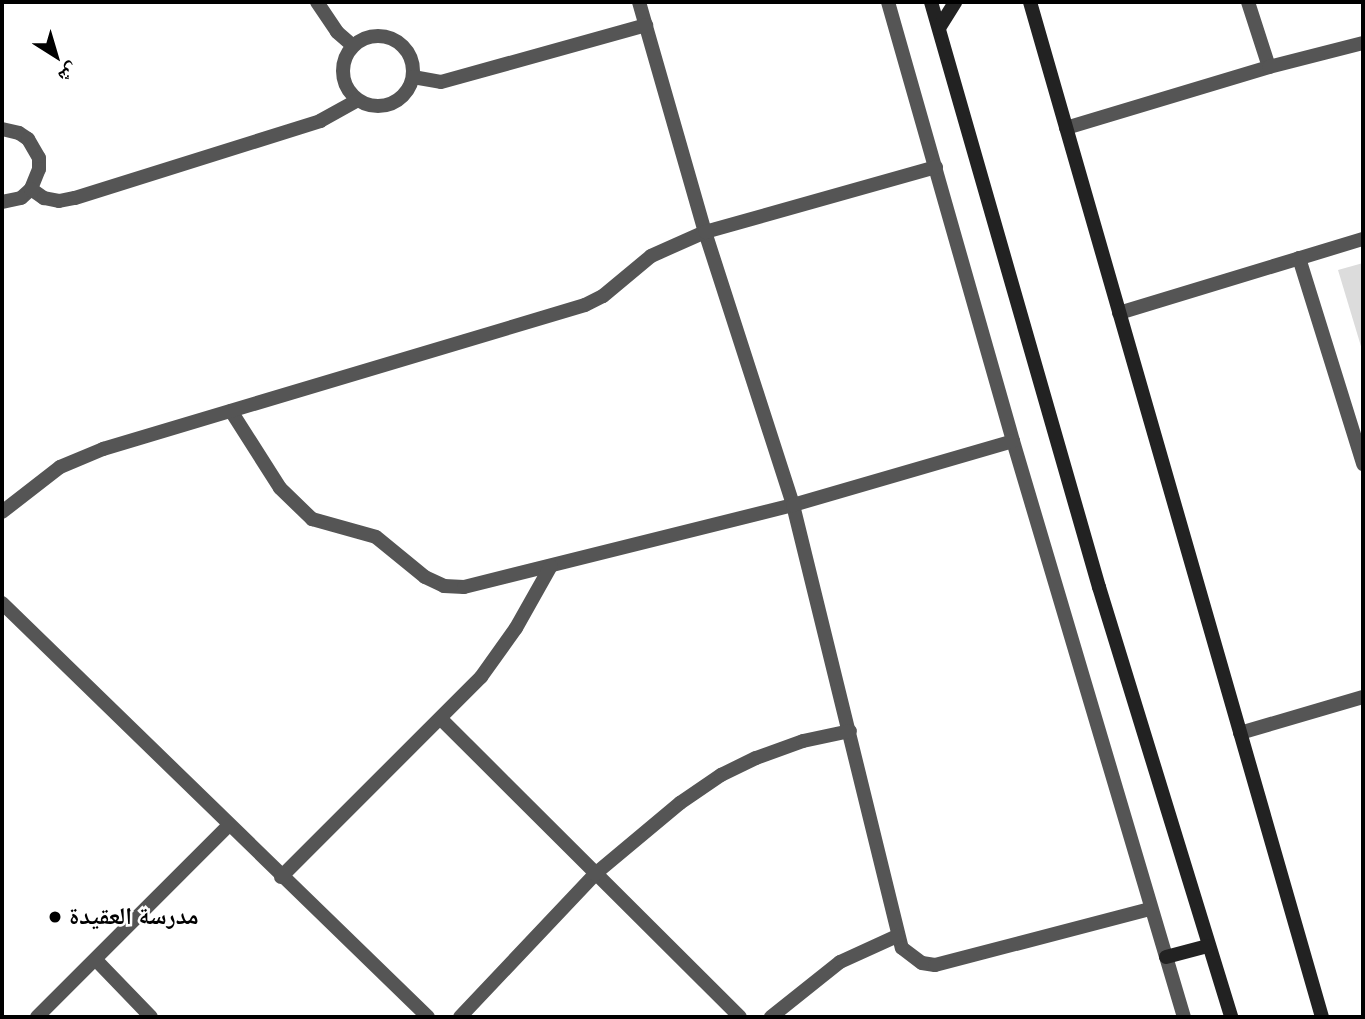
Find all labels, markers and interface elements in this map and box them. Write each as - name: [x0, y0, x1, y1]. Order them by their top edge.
- north arrow: [21, 21, 91, 91]
- text: ش: [53, 56, 85, 89]
- place label: مدرسة العقيدة: [69, 903, 199, 931]
- marker: مدرسة العقيدة: [47, 909, 63, 925]

